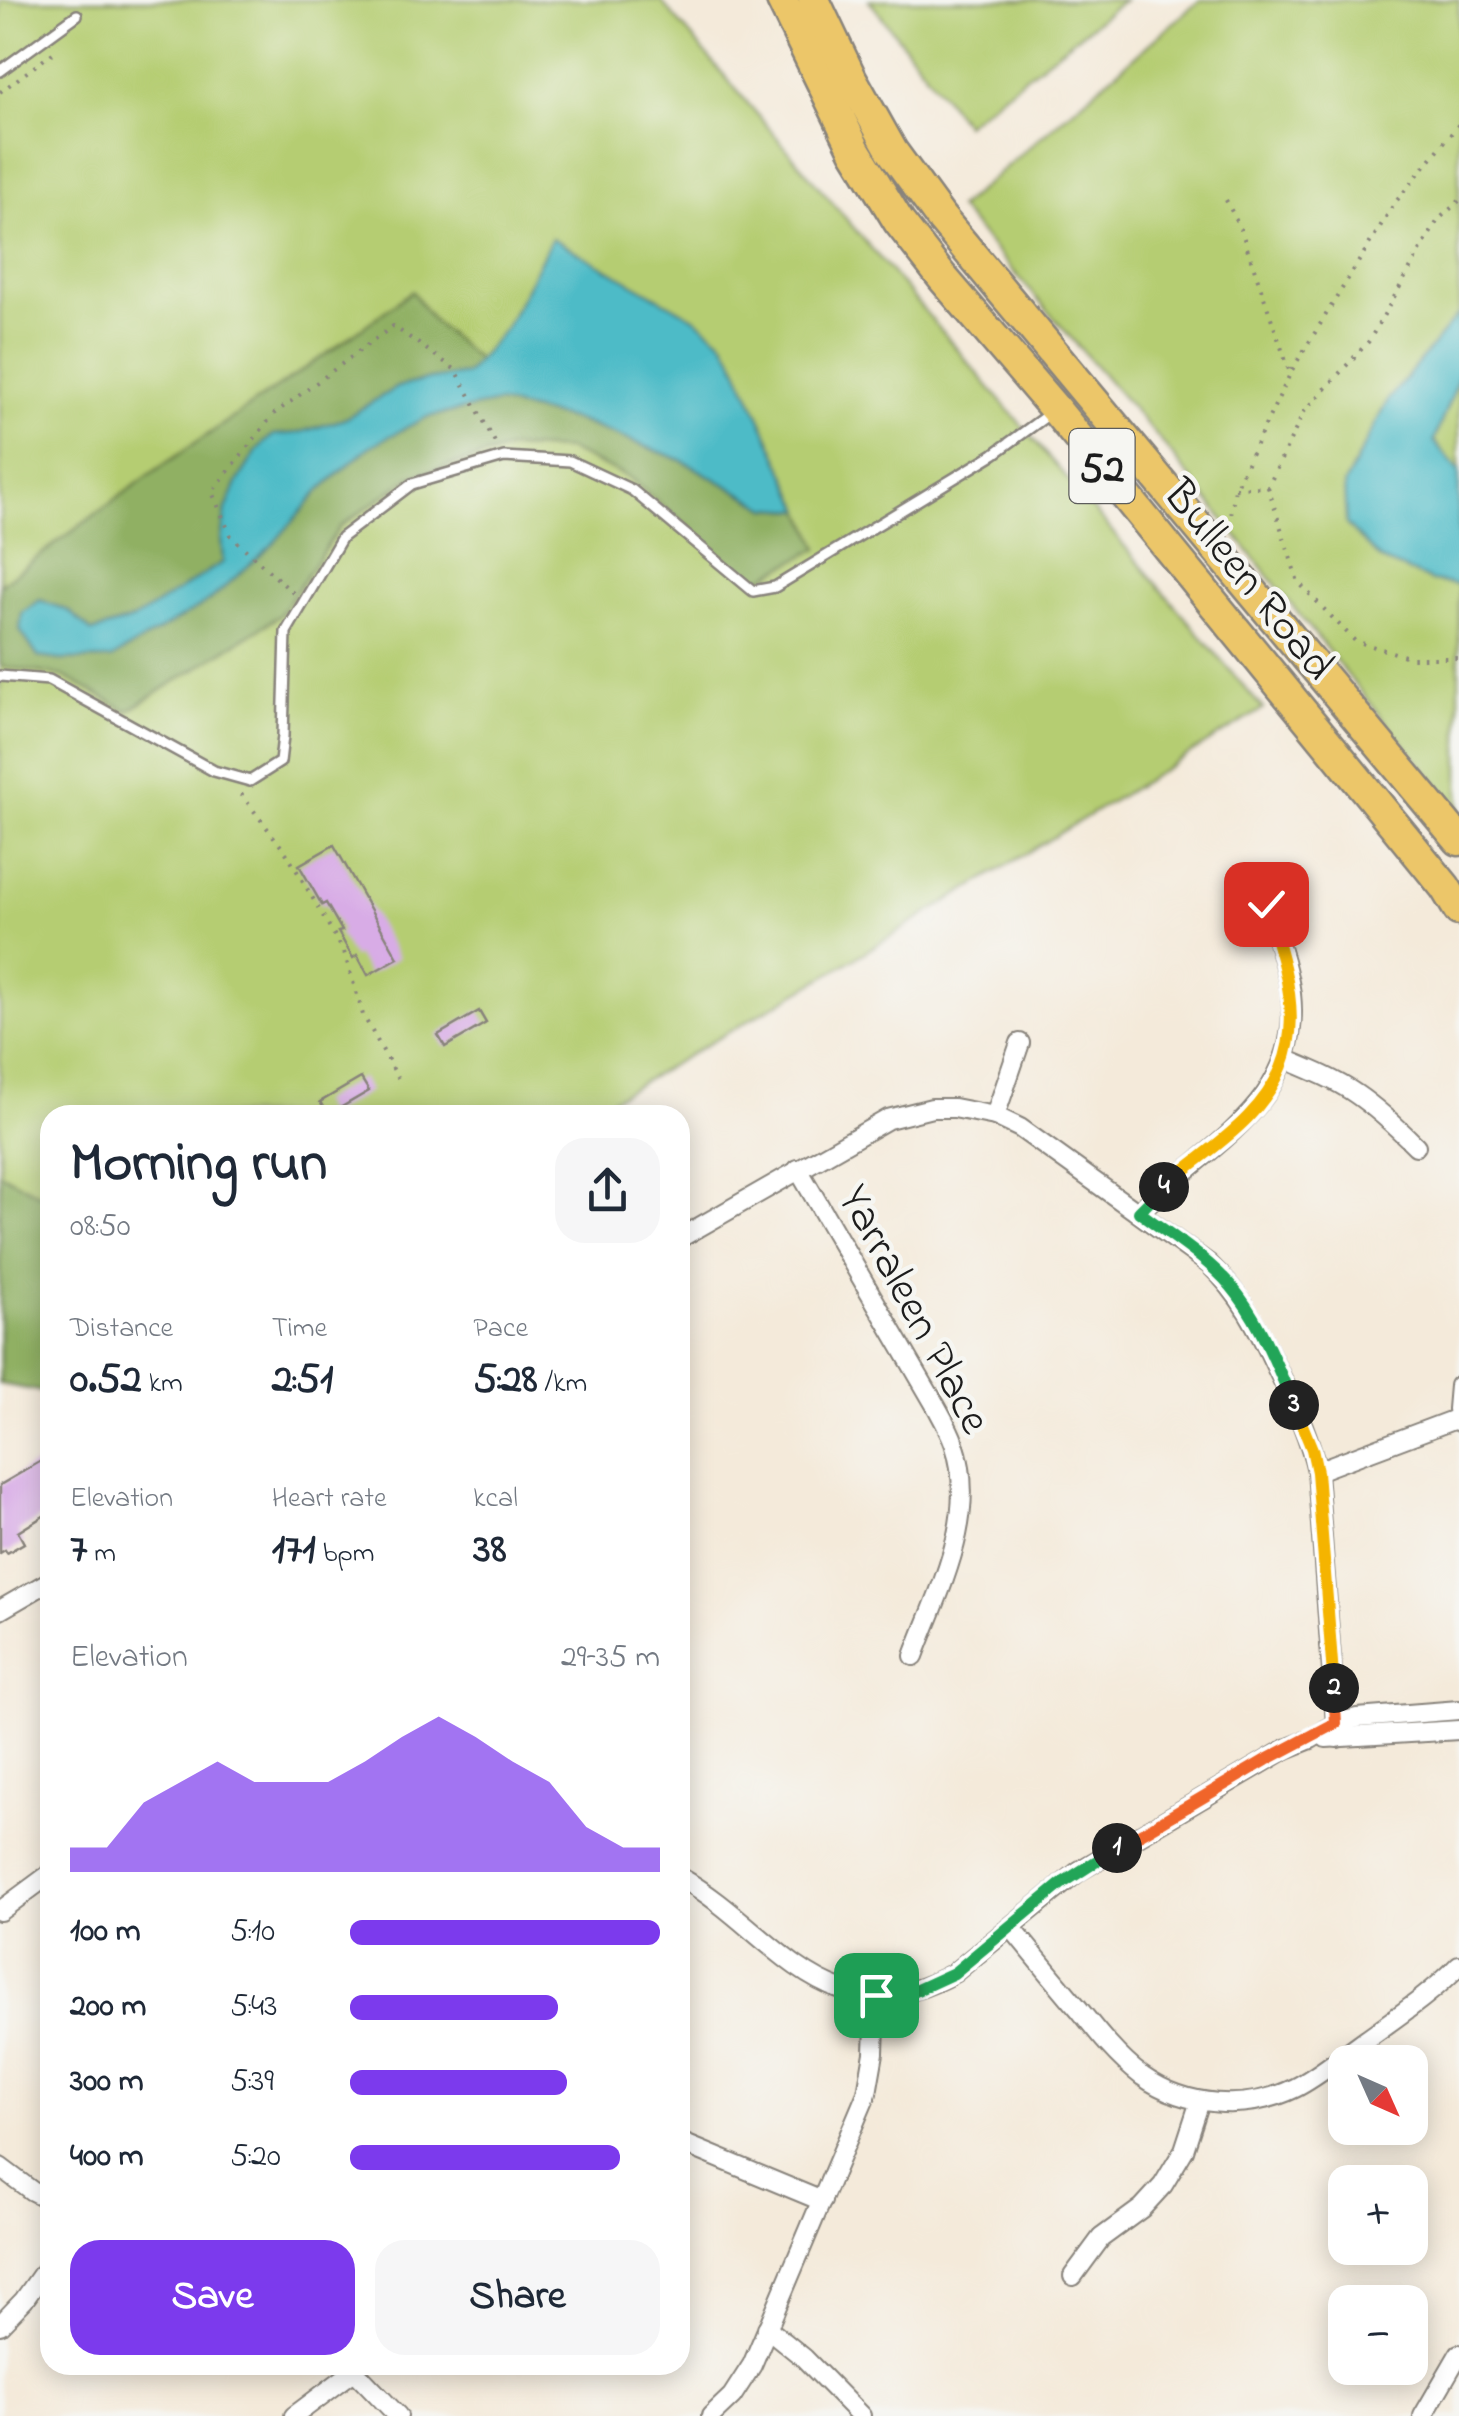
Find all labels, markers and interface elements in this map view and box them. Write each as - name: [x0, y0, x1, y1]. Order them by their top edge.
- road number: 52: [1070, 429, 1134, 503]
- street label: Bulleen Road: [1144, 465, 1349, 696]
- pin: [1224, 862, 1309, 947]
- icon: check: [1239, 877, 1294, 932]
- text: Morning run: [70, 1126, 327, 1206]
- button: share: [555, 1138, 660, 1243]
- pin: 4: [1139, 1162, 1189, 1212]
- text: 4: [1158, 1166, 1170, 1207]
- street label: Yarraleen Place: [819, 1174, 1006, 1447]
- text: 08:50: [70, 1204, 131, 1251]
- text: Distance: [70, 1309, 173, 1350]
- text: Time: [272, 1309, 327, 1350]
- text: Pace: [473, 1309, 528, 1350]
- text: 0.52: [70, 1350, 142, 1411]
- text: 2:51: [272, 1350, 333, 1411]
- text: 5:28: [473, 1350, 538, 1411]
- text: km: [142, 1364, 183, 1405]
- text: /km: [538, 1364, 587, 1405]
- pin: 3: [1269, 1380, 1319, 1430]
- text: 3: [1288, 1384, 1300, 1425]
- text: Elevation: [70, 1479, 173, 1520]
- text: Heart rate: [272, 1479, 386, 1520]
- text: kcal: [473, 1479, 518, 1520]
- text: 7: [70, 1520, 87, 1581]
- text: 171: [272, 1520, 316, 1581]
- text: 38: [473, 1520, 506, 1581]
- text: m: [87, 1534, 116, 1575]
- text: bpm: [316, 1534, 374, 1575]
- text: Elevation: [70, 1635, 188, 1682]
- text: 29–35 m: [561, 1635, 660, 1682]
- pin: 2: [1309, 1663, 1359, 1713]
- text: 2: [1327, 1667, 1341, 1708]
- pin: 1: [1092, 1823, 1142, 1873]
- text: 1: [1113, 1827, 1121, 1868]
- text: 100 m: [70, 1909, 141, 1956]
- text: 5:10: [230, 1909, 275, 1956]
- pin: [834, 1953, 919, 2038]
- icon: arrive: [849, 1968, 904, 2023]
- text: 200 m: [70, 1984, 146, 2031]
- text: 5:43: [230, 1984, 277, 2031]
- north arrow: [1328, 2045, 1428, 2145]
- map controls: [1328, 2045, 1428, 2385]
- text: 300 m: [70, 2059, 144, 2106]
- text: 5:39: [230, 2059, 274, 2106]
- text: 400 m: [70, 2134, 144, 2181]
- text: 5:20: [230, 2134, 281, 2181]
- button: +: [1328, 2165, 1428, 2265]
- button: Save: [70, 2240, 355, 2355]
- button: Share: [375, 2240, 660, 2355]
- button: −: [1328, 2285, 1428, 2385]

